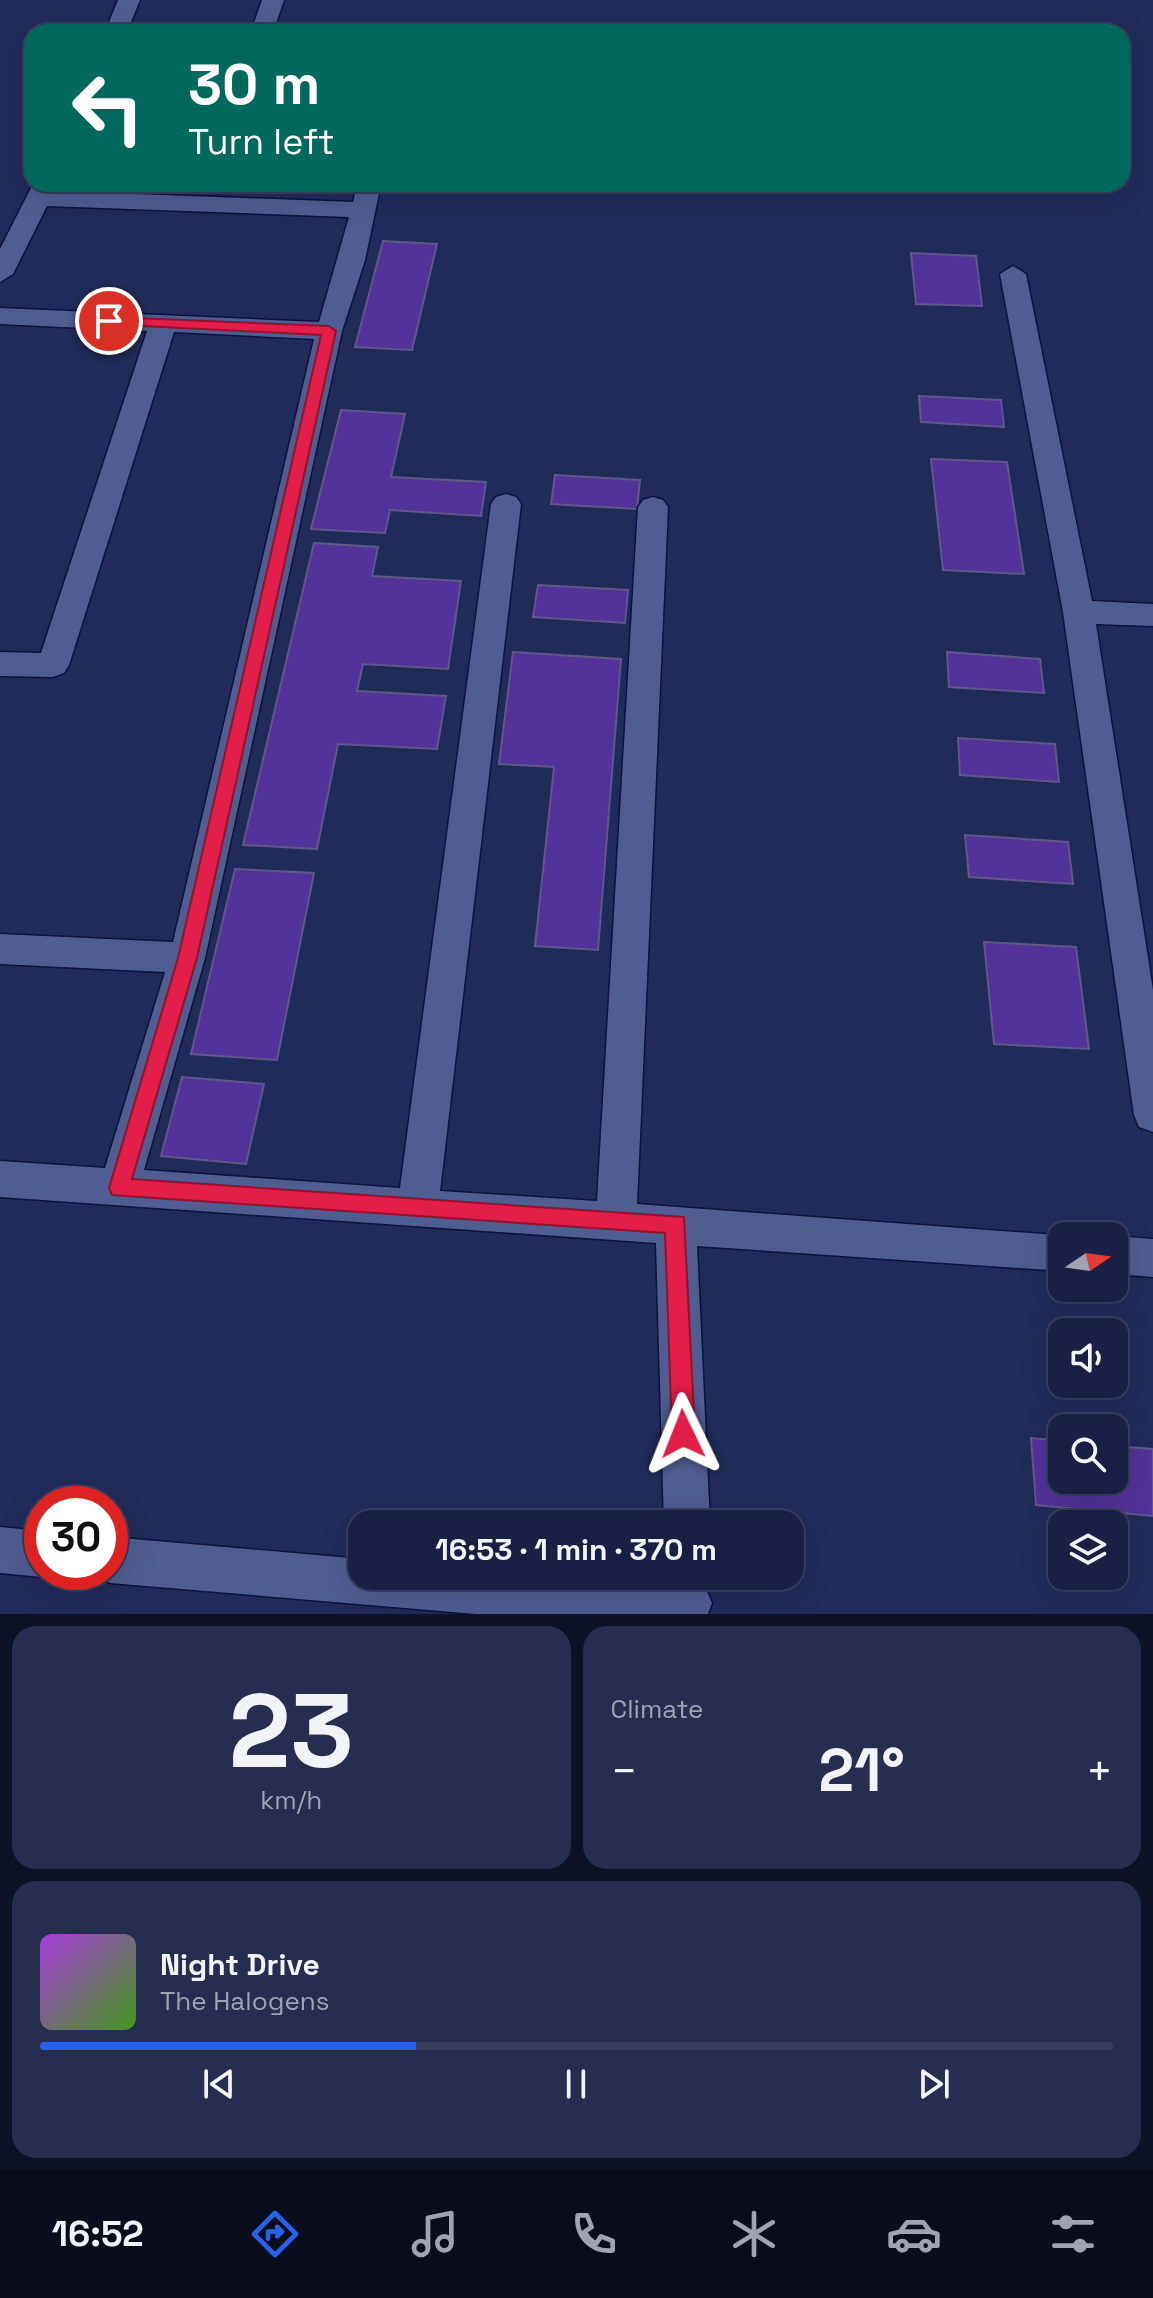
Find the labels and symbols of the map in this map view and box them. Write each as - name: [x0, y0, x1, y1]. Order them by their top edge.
- pin: [75, 287, 143, 355]
- north arrow: [1048, 1222, 1128, 1302]
- position arrow: [641, 1392, 725, 1476]
- speed limit sign: 30: [24, 1486, 128, 1590]

